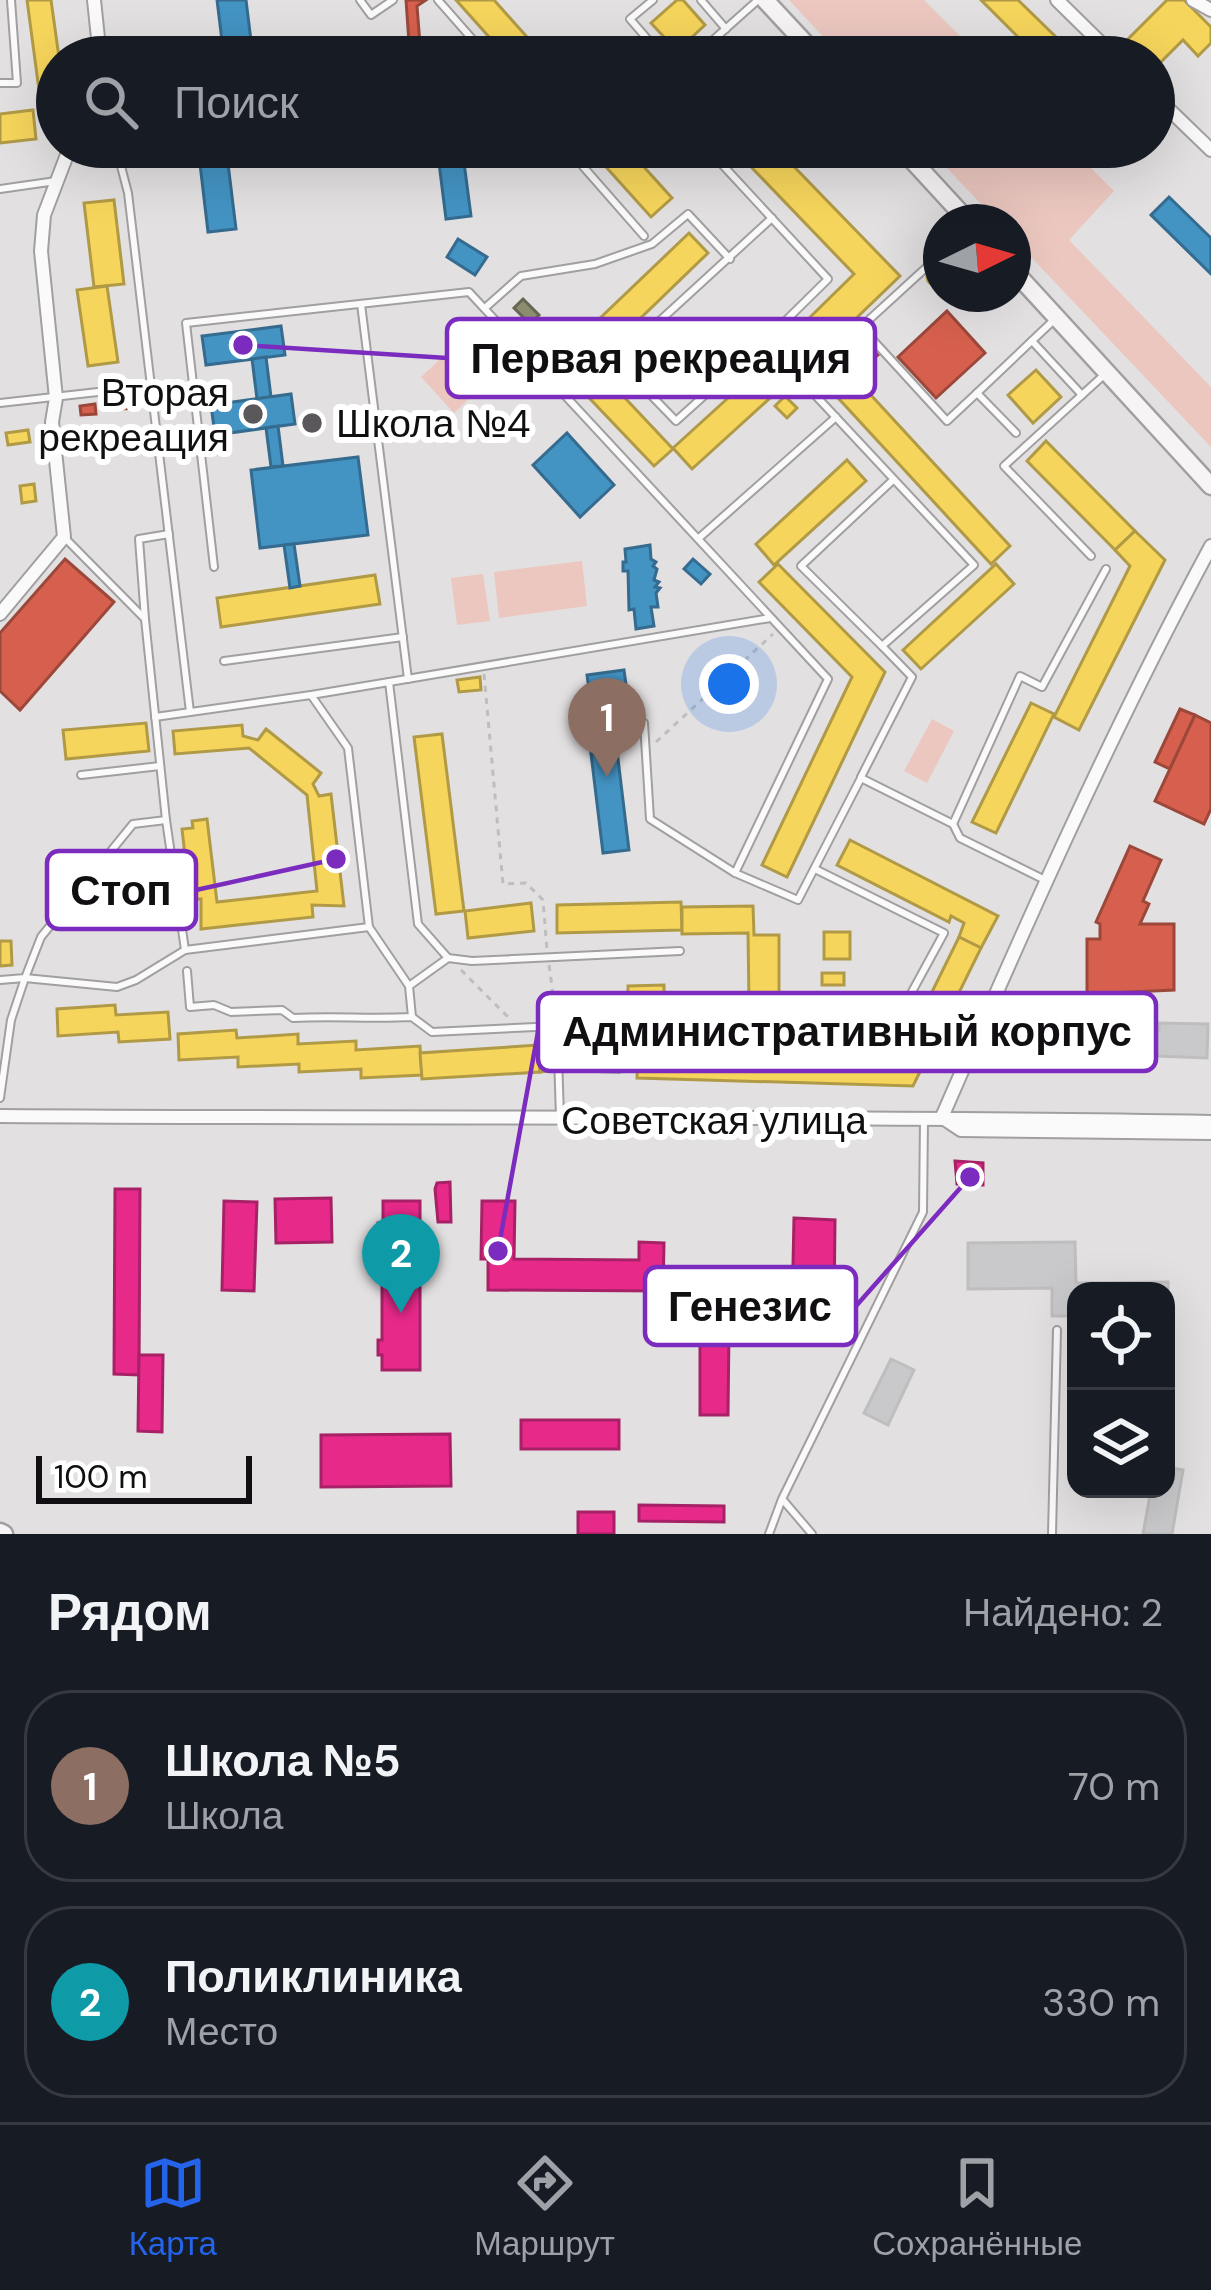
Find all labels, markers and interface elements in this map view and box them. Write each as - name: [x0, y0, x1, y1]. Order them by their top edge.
- search box: [36, 36, 1175, 168]
- icon: search: [78, 69, 144, 135]
- text: Поиск: [174, 73, 299, 132]
- north arrow: [923, 204, 1031, 312]
- callout: Первая рекреация: [447, 319, 875, 397]
- text: Первая рекреация: [471, 331, 851, 386]
- place label: Вторая рекреация: [38, 367, 229, 463]
- place label: Школа №4: [336, 398, 530, 449]
- marker: Вторая рекреация: [240, 401, 266, 427]
- marker: Школа №4: [299, 410, 325, 436]
- your location: [699, 654, 759, 714]
- pin: 1: [568, 678, 646, 777]
- callout: Стоп: [47, 851, 196, 929]
- text: Стоп: [70, 863, 172, 918]
- callout: Административный корпус: [538, 993, 1156, 1071]
- text: Административный корпус: [562, 1004, 1132, 1059]
- street label: Советская улица: [561, 1095, 867, 1146]
- pin: 2: [362, 1214, 440, 1313]
- callout: Генезис: [645, 1267, 856, 1345]
- text: Генезис: [668, 1279, 832, 1334]
- map controls: [1067, 1282, 1175, 1498]
- button: locate: [1067, 1282, 1175, 1390]
- button: layers: [1067, 1390, 1175, 1498]
- scale bar: [36, 1450, 252, 1503]
- text: 100 m: [54, 1455, 148, 1498]
- text: Рядом: [48, 1579, 212, 1646]
- text: Найдено: 2: [963, 1587, 1163, 1638]
- text: Школа №5: [165, 1731, 401, 1790]
- text: 1: [83, 1761, 97, 1812]
- text: 70 m: [1068, 1761, 1160, 1812]
- text: Школа: [165, 1790, 284, 1841]
- text: Поликлиника: [165, 1947, 462, 2006]
- text: 2: [79, 1977, 101, 2028]
- text: 330 m: [1042, 1977, 1160, 2028]
- text: Место: [165, 2006, 278, 2057]
- tab: Карта: [129, 2150, 217, 2265]
- tab: Маршрут: [474, 2150, 615, 2265]
- tab: Сохранённые: [872, 2150, 1082, 2265]

